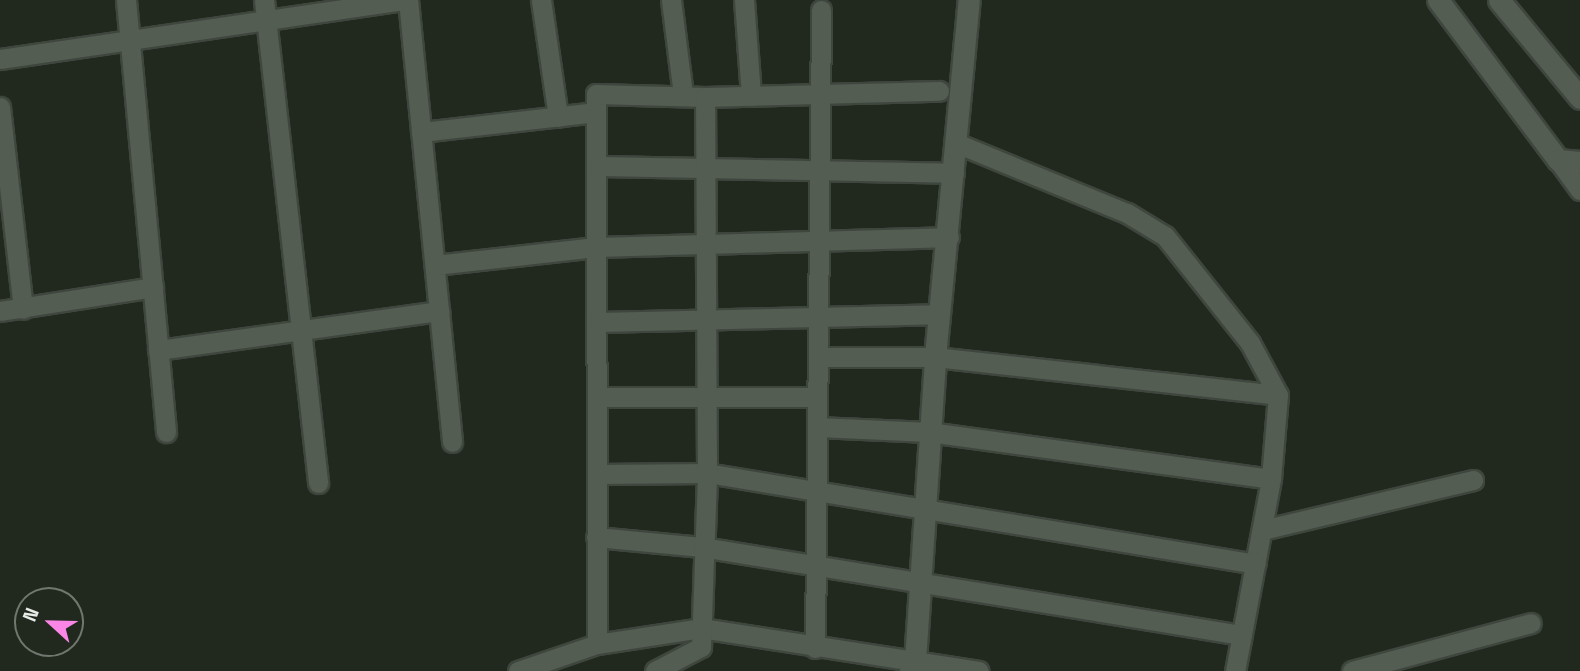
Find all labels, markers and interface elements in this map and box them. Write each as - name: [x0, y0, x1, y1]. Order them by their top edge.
- north arrow: [14, 587, 84, 657]
- text: N: [17, 604, 45, 625]

